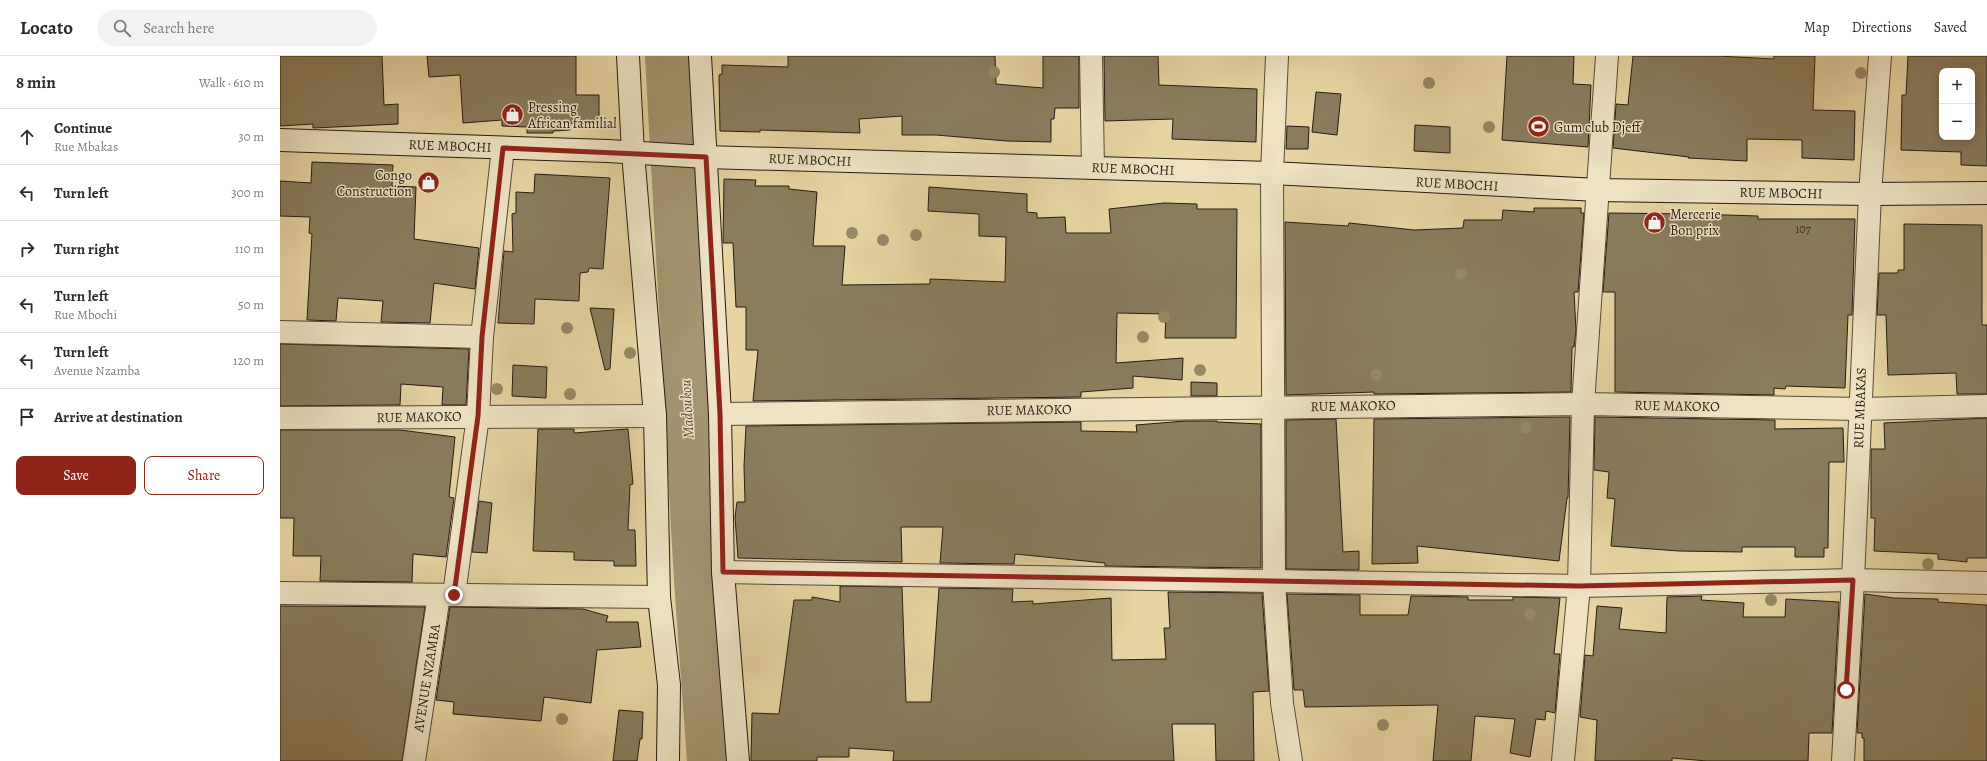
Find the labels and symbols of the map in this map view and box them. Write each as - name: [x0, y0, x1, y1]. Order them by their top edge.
- place label: Pressing African familial: [527, 98, 617, 133]
- shop icon: Pressing African familial: [500, 102, 526, 128]
- sports icon: Gum club Djeff: [1526, 114, 1552, 140]
- place label: Gum club Djeff: [1554, 118, 1643, 137]
- street label: RUE MBOCHI: [408, 135, 492, 157]
- street label: RUE MBOCHI: [768, 149, 852, 171]
- street label: RUE MBOCHI: [1091, 158, 1175, 180]
- place label: Congo Construction: [337, 166, 412, 201]
- shop icon: Congo Construction: [415, 170, 441, 196]
- street label: RUE MBOCHI: [1415, 172, 1499, 196]
- street label: RUE MBOCHI: [1739, 183, 1823, 203]
- place label: Mercerie Bon prix: [1670, 205, 1721, 240]
- shop icon: Mercerie Bon prix: [1641, 209, 1667, 235]
- house number: 107: [1795, 221, 1812, 237]
- street label: RUE MBAKAS: [1849, 367, 1871, 449]
- water label: Madoukou: [675, 379, 699, 439]
- street label: RUE MAKOKO: [1310, 396, 1396, 416]
- street label: RUE MAKOKO: [1634, 396, 1720, 416]
- street label: RUE MAKOKO: [986, 400, 1072, 420]
- street label: RUE MAKOKO: [376, 407, 462, 427]
- route end: [445, 586, 463, 604]
- street label: AVENUE NZAMBA: [409, 622, 445, 735]
- route start: [1837, 681, 1855, 699]

